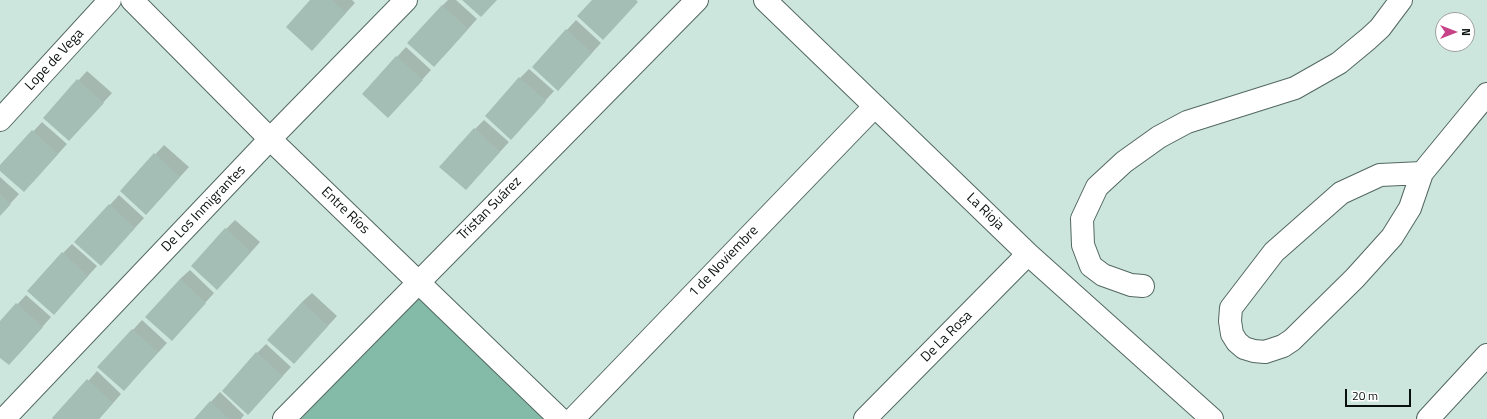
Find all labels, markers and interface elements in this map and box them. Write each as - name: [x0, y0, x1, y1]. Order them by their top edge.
- north arrow: [1435, 12, 1475, 52]
- street label: Lope de Vega: [22, 26, 88, 94]
- text: N: [1458, 28, 1474, 36]
- street label: De Los Inmigrantes: [159, 162, 249, 256]
- street label: Tristan Suárez: [455, 174, 525, 244]
- street label: Entre Ríos: [317, 184, 373, 238]
- street label: La Rioja: [963, 190, 1007, 234]
- street label: 1 de Noviembre: [686, 223, 762, 301]
- street label: De La Rosa: [918, 308, 976, 366]
- scale bar: [1347, 381, 1413, 407]
- text: 20 m: [1352, 386, 1378, 405]

